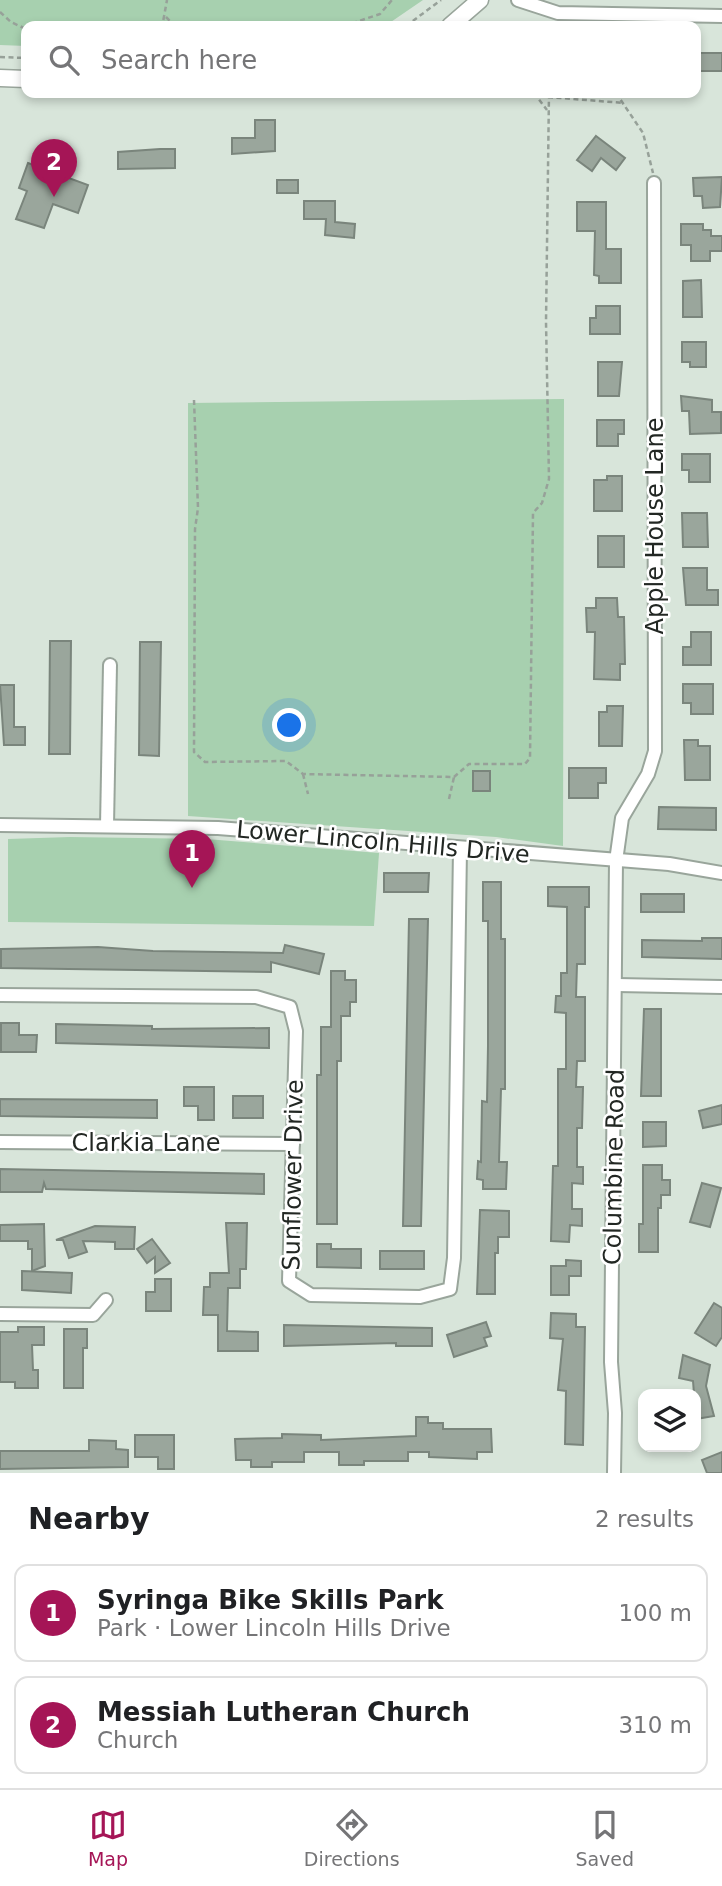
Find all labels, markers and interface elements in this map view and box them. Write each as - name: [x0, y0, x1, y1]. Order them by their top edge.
- search box: [21, 21, 701, 98]
- icon: search: [45, 41, 83, 79]
- text: Search here: [101, 45, 257, 75]
- pin: 2: [31, 139, 77, 197]
- street label: Apple House Lane: [641, 418, 669, 634]
- your location: [272, 708, 306, 742]
- street label: Lower Lincoln Hills Drive: [235, 815, 531, 869]
- pin: 1: [169, 830, 215, 888]
- street label: Columbine Road: [598, 1069, 630, 1265]
- street label: Sunflower Drive: [277, 1079, 309, 1271]
- street label: Clarkia Lane: [72, 1129, 220, 1157]
- map controls: [638, 1389, 701, 1452]
- button: layers: [638, 1389, 701, 1452]
- text: Nearby: [28, 1501, 150, 1536]
- text: 2 results: [595, 1506, 694, 1532]
- text: Syringa Bike Skills Park: [97, 1585, 443, 1615]
- text: 1: [45, 1600, 61, 1626]
- text: 100 m: [618, 1600, 692, 1626]
- text: Park · Lower Lincoln Hills Drive: [97, 1615, 451, 1641]
- text: Messiah Lutheran Church: [97, 1697, 470, 1727]
- text: 2: [45, 1712, 61, 1738]
- text: 310 m: [618, 1712, 692, 1738]
- text: Church: [97, 1727, 178, 1753]
- tab: Map: [88, 1806, 128, 1870]
- tab: Directions: [304, 1806, 400, 1870]
- tab: Saved: [575, 1806, 634, 1870]

